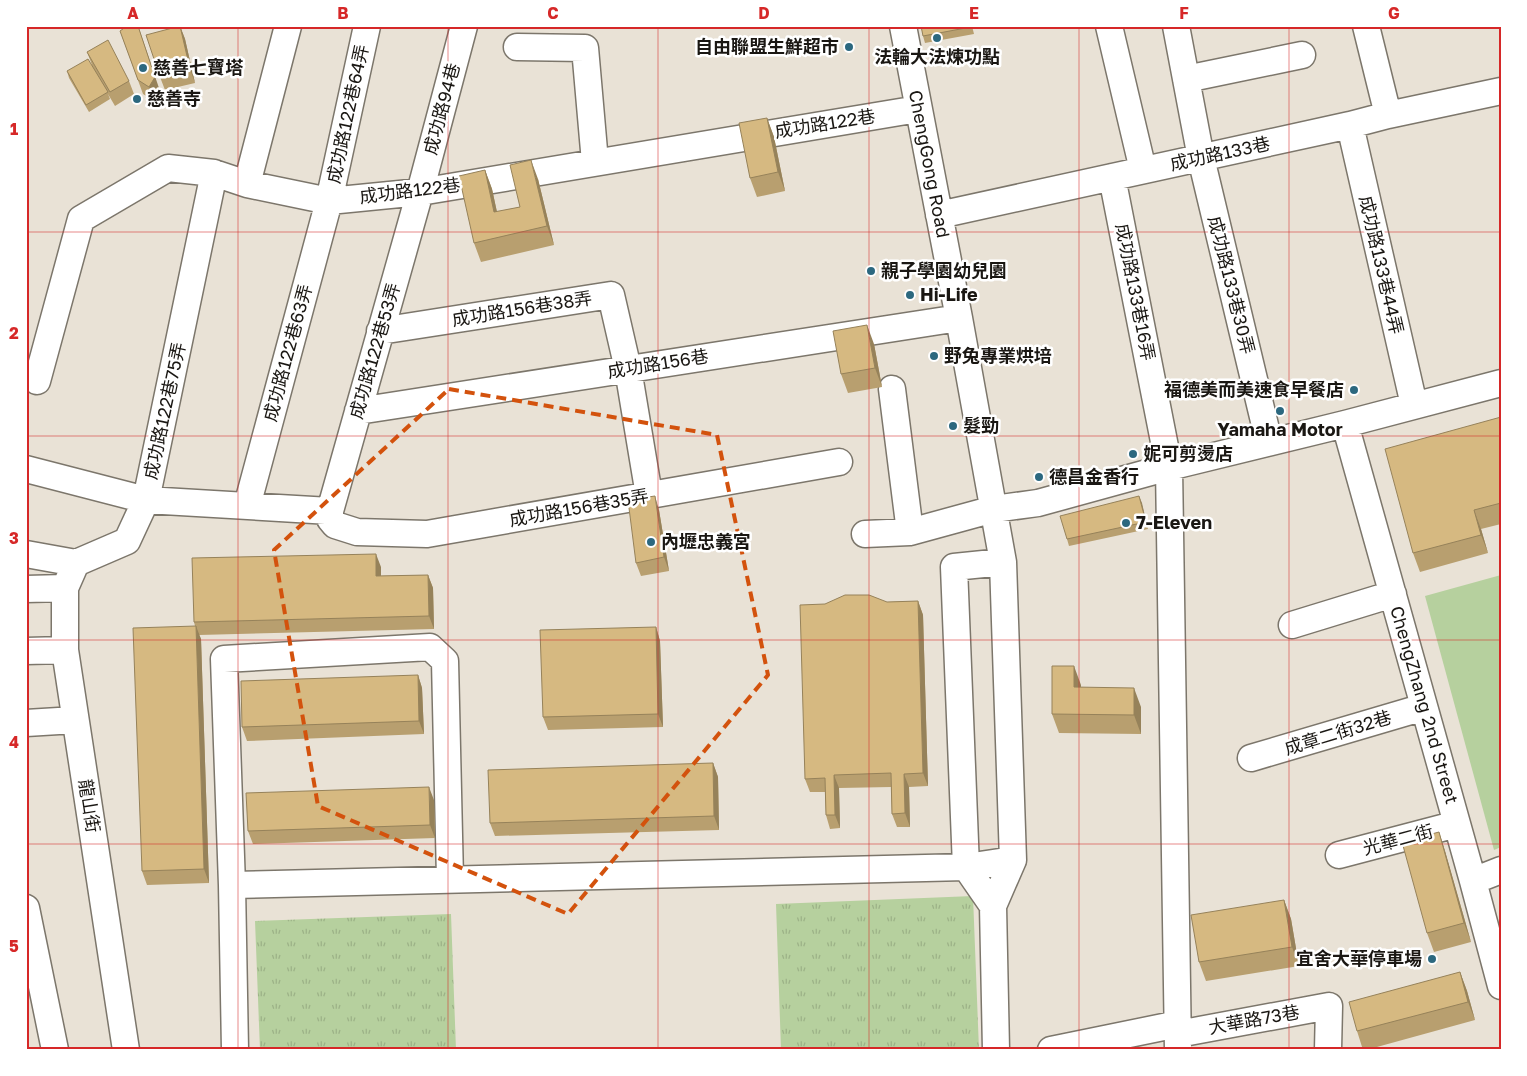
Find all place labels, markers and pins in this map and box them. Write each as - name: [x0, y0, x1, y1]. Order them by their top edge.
- marker: 法輪大法煉功點: [931, 32, 943, 44]
- place label: 自由聯盟生鮮超市: [695, 35, 839, 57]
- marker: 自由聯盟生鮮超市: [843, 41, 855, 53]
- place label: 法輪大法煉功點: [874, 45, 1000, 67]
- place label: 慈善七寶塔: [153, 56, 243, 78]
- marker: 慈善七寶塔: [137, 62, 149, 74]
- place label: 慈善寺: [147, 87, 201, 109]
- marker: 慈善寺: [131, 93, 143, 105]
- place label: 親子學園幼兒園: [881, 259, 1007, 281]
- marker: 親子學園幼兒園: [865, 265, 877, 277]
- place label: Hi-Life: [920, 283, 978, 305]
- marker: Hi-Life: [904, 289, 916, 301]
- place label: 野兔專業烘培: [944, 344, 1052, 366]
- marker: 野兔專業烘培: [928, 350, 940, 362]
- place label: 福德美而美速食早餐店: [1164, 378, 1344, 400]
- marker: 福德美而美速食早餐店: [1348, 384, 1360, 396]
- marker: Yamaha Motor: [1274, 405, 1286, 417]
- place label: 髮勁: [963, 414, 999, 436]
- place label: Yamaha Motor: [1217, 418, 1343, 440]
- marker: 髮勁: [947, 420, 959, 432]
- place label: 妮可剪燙店: [1143, 442, 1233, 464]
- marker: 妮可剪燙店: [1127, 448, 1139, 460]
- place label: 德昌金香行: [1049, 465, 1139, 487]
- marker: 德昌金香行: [1033, 471, 1045, 483]
- place label: 7-Eleven: [1136, 511, 1212, 533]
- marker: 7-Eleven: [1120, 517, 1132, 529]
- place label: 內壢忠義宮: [661, 530, 751, 552]
- marker: 內壢忠義宮: [645, 536, 657, 548]
- place label: 宜舍大華停車場: [1296, 947, 1422, 969]
- marker: 宜舍大華停車場: [1426, 953, 1438, 965]

